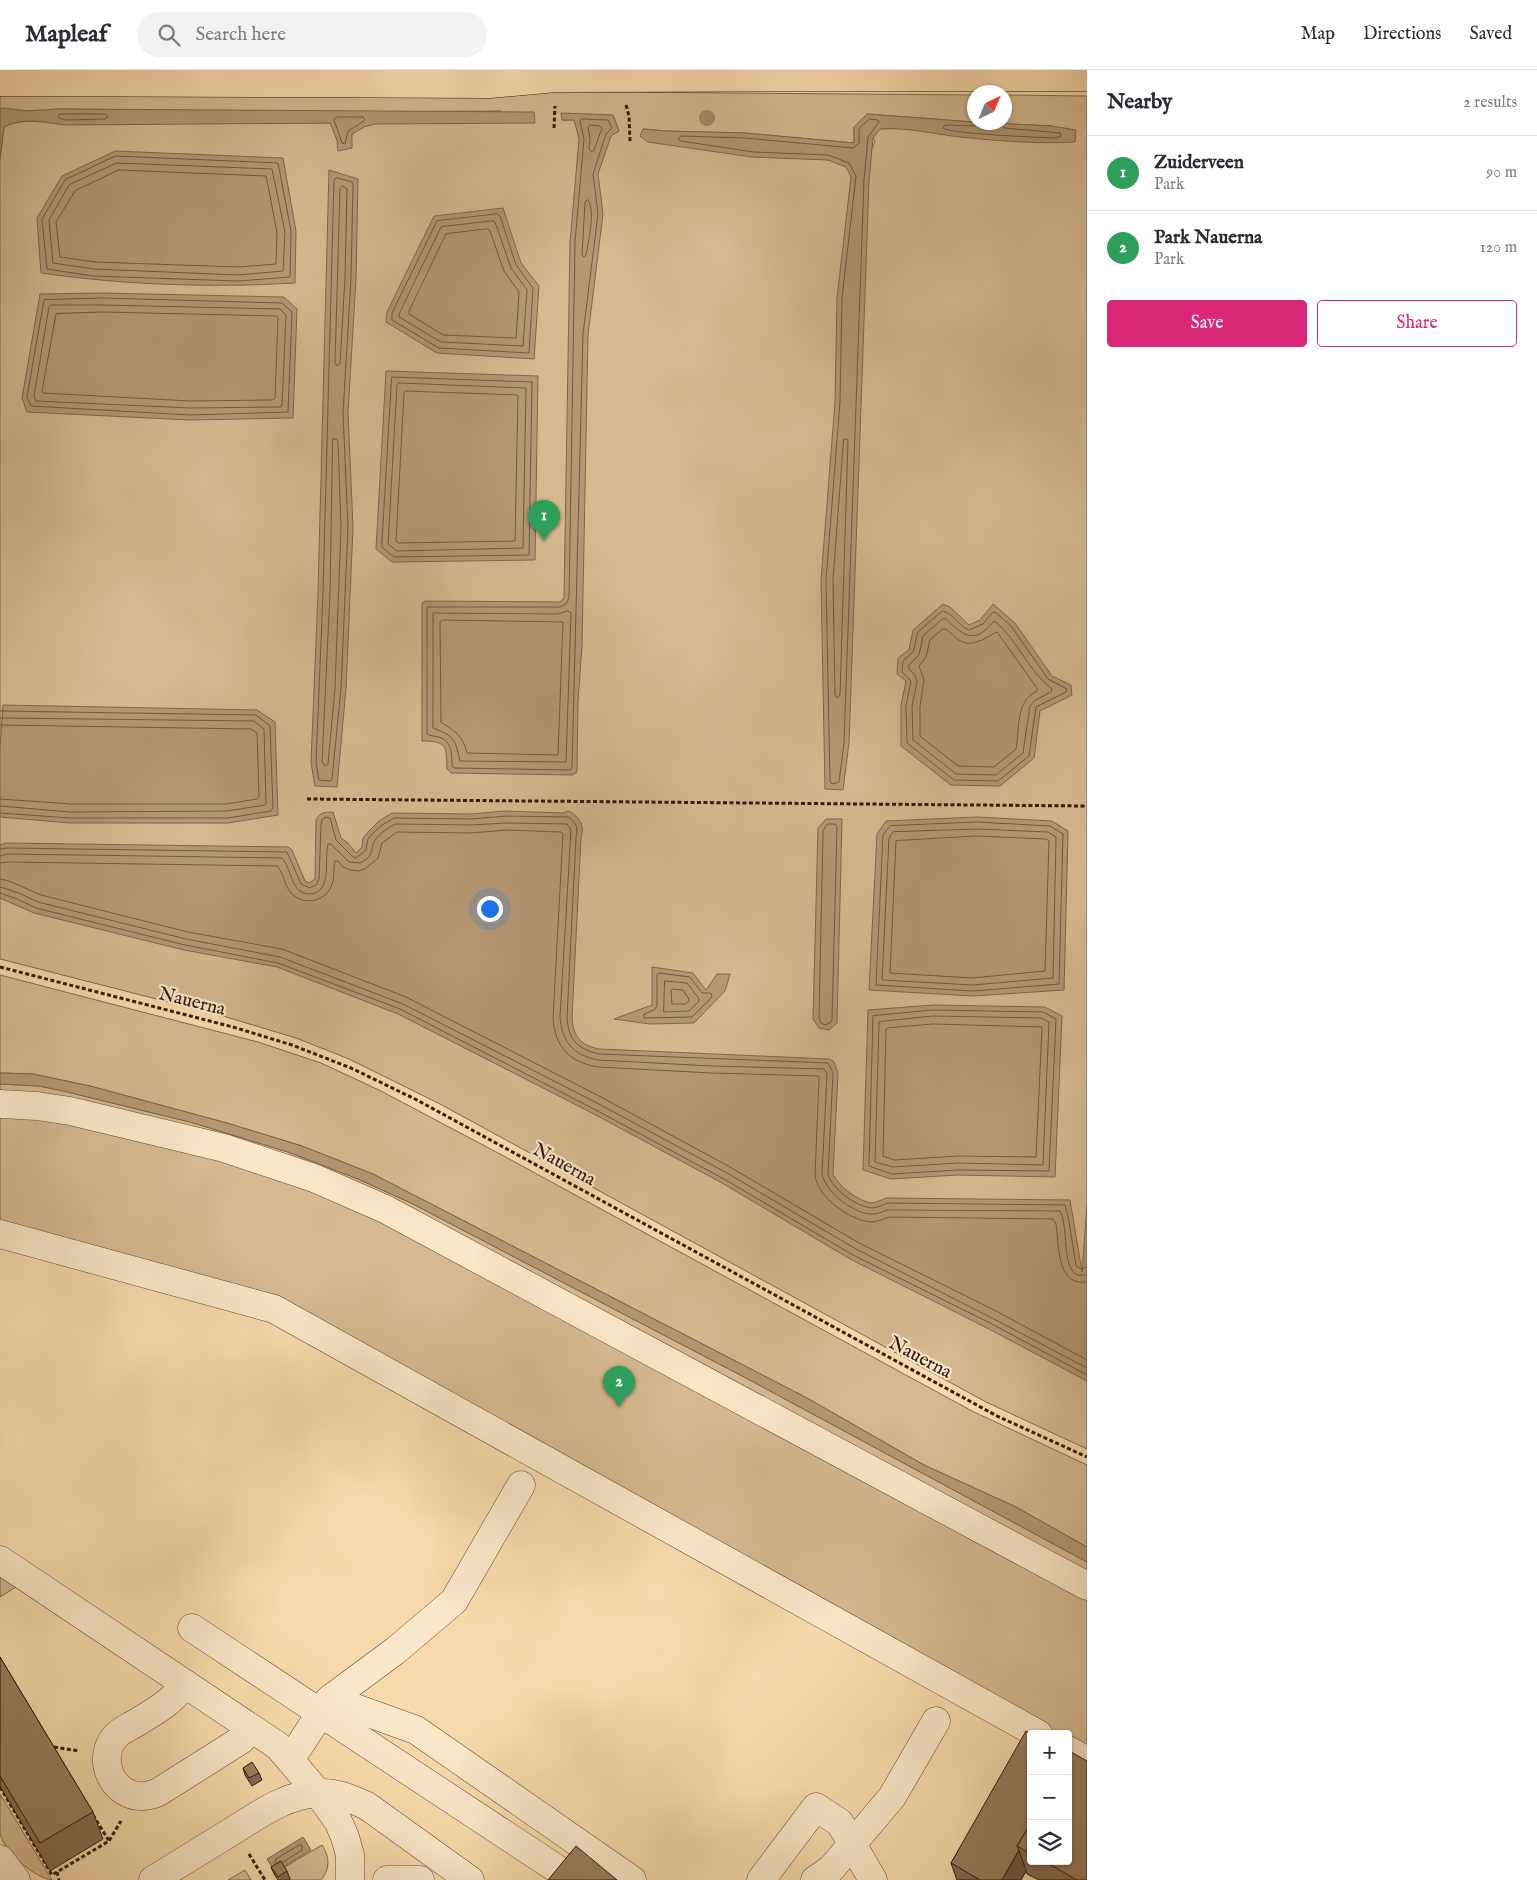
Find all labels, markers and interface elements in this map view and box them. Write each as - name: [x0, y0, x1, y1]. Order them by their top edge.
- search box: [137, 12, 487, 57]
- text: Mapleaf: [25, 19, 107, 50]
- icon: search: [155, 21, 183, 49]
- text: Search here: [195, 23, 286, 47]
- text: Map: [1301, 23, 1335, 46]
- text: Directions: [1363, 23, 1441, 46]
- text: Saved: [1469, 23, 1512, 46]
- north arrow: [967, 85, 1012, 130]
- text: Nearby: [1107, 89, 1172, 116]
- text: 2 results: [1463, 93, 1517, 113]
- text: Zuiderveen: [1154, 151, 1244, 175]
- text: 1: [1120, 163, 1126, 183]
- text: 90 m: [1486, 163, 1517, 183]
- text: Park: [1154, 175, 1184, 195]
- text: Park Nauerna: [1154, 226, 1262, 250]
- text: 2: [1119, 238, 1127, 258]
- text: 120 m: [1480, 238, 1517, 258]
- text: Park: [1154, 250, 1184, 270]
- button: Save: [1107, 300, 1307, 347]
- button: Share: [1317, 300, 1517, 347]
- pin: 1: [528, 500, 560, 541]
- your location: [477, 896, 503, 922]
- street label: Nauerna: [156, 982, 229, 1022]
- street label: Nauerna: [528, 1138, 600, 1192]
- street label: Nauerna: [884, 1331, 956, 1385]
- pin: 2: [603, 1366, 635, 1407]
- map controls: [1027, 1730, 1072, 1865]
- button: +: [1027, 1730, 1072, 1775]
- button: −: [1027, 1775, 1072, 1820]
- button: layers: [1027, 1820, 1072, 1865]

